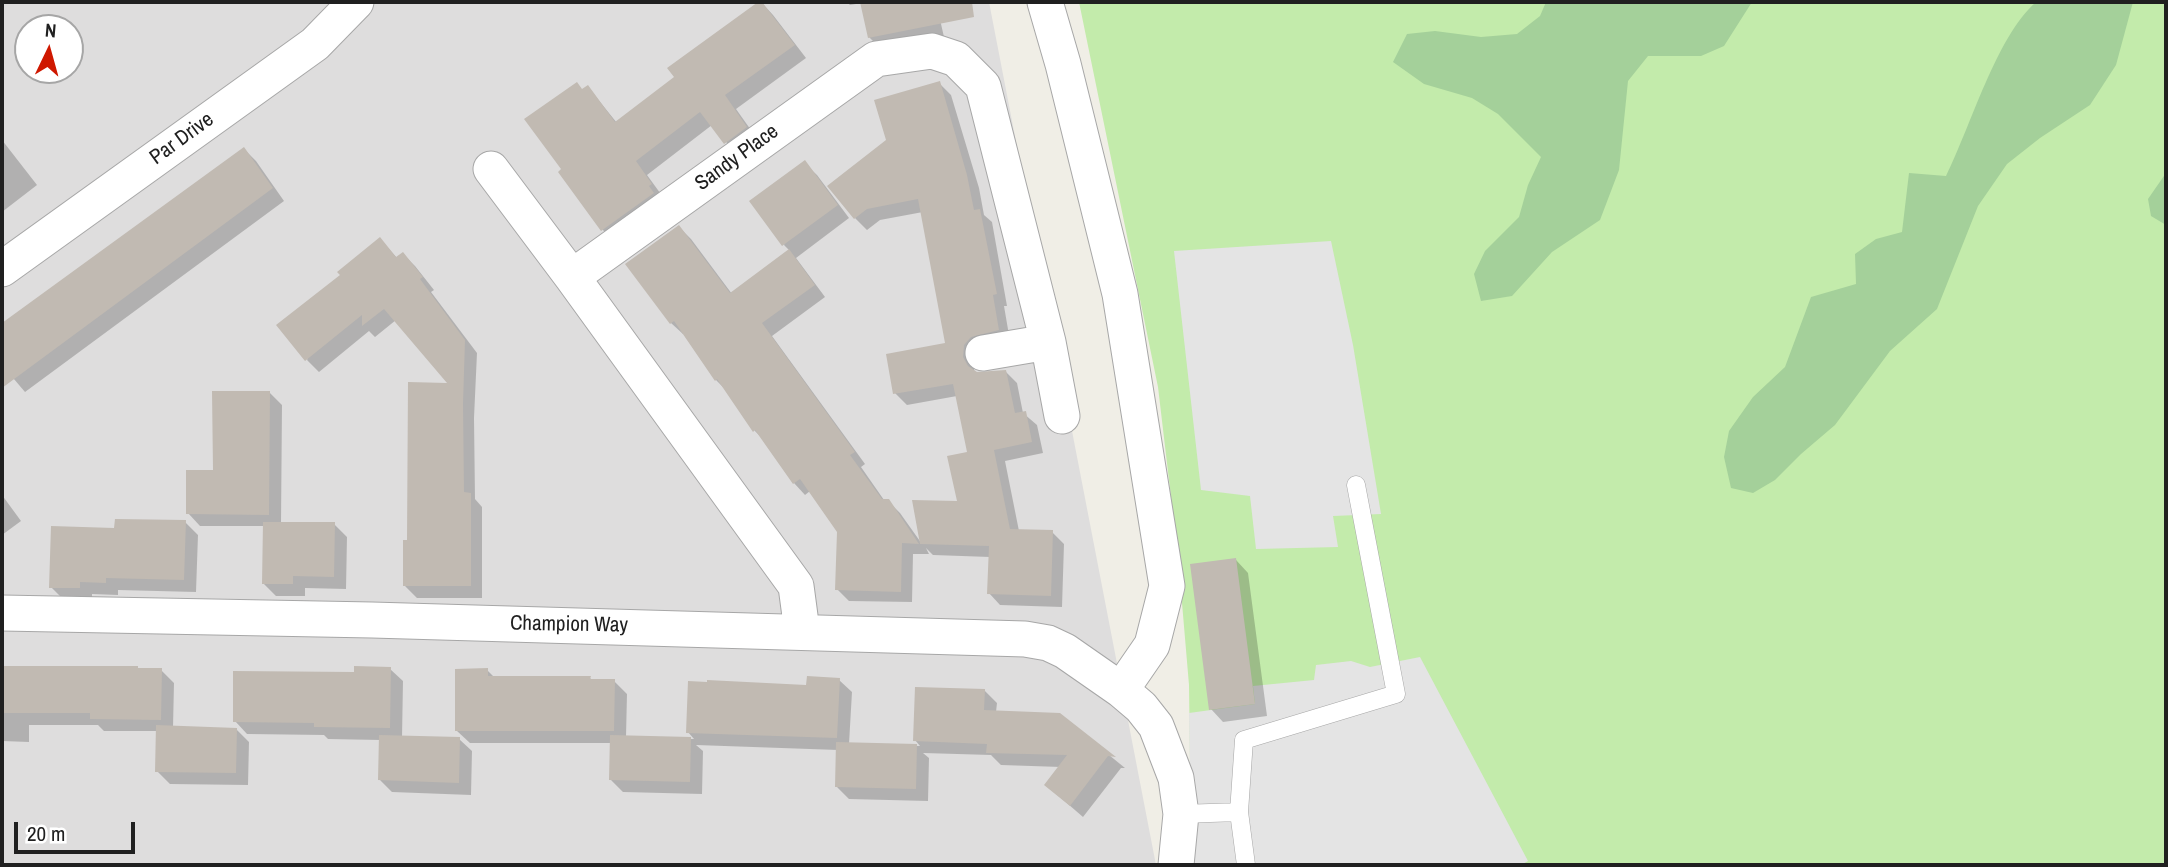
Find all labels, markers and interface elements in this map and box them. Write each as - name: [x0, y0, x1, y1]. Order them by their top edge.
- north arrow: [14, 14, 84, 84]
- text: N: [44, 17, 57, 44]
- street label: Par Drive: [145, 107, 219, 171]
- street label: Sandy Place: [690, 119, 784, 197]
- street label: Champion Way: [510, 611, 628, 639]
- scale bar: [18, 808, 138, 852]
- text: 20 m: [27, 819, 65, 848]

